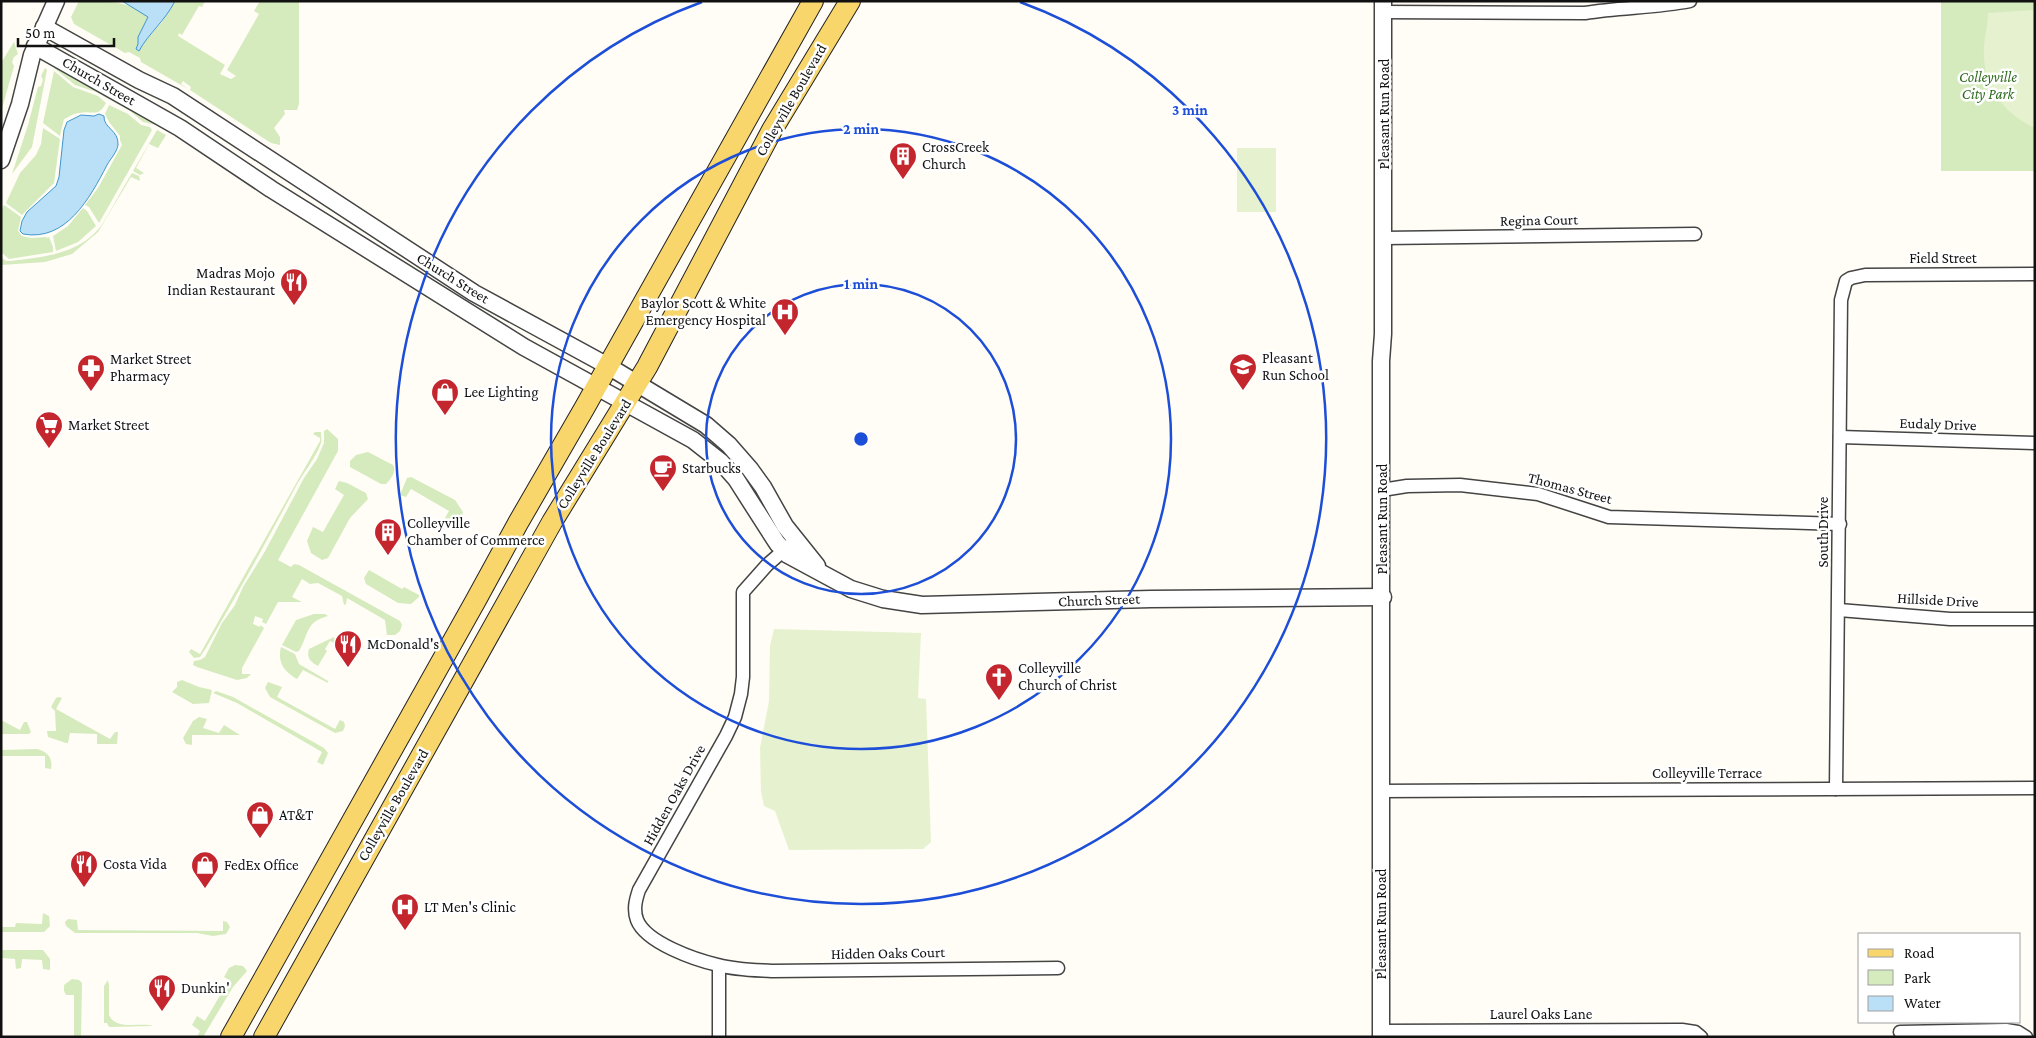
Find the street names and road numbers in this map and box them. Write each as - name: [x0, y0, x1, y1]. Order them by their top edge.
- street label: Colleyville Boulevard: [752, 41, 831, 159]
- street label: Church Street: [59, 54, 139, 109]
- street label: Pleasant Run Road: [1376, 58, 1392, 170]
- street label: Regina Court: [1500, 211, 1579, 230]
- street label: Church Street: [414, 249, 493, 307]
- street label: Field Street: [1909, 250, 1978, 266]
- street label: Colleyville Boulevard: [554, 396, 635, 512]
- street label: Eudaly Drive: [1899, 415, 1977, 434]
- street label: Pleasant Run Road: [1374, 463, 1390, 575]
- street label: Thomas Street: [1526, 469, 1615, 507]
- street label: South Drive: [1815, 496, 1831, 567]
- street label: Hillside Drive: [1897, 590, 1979, 610]
- street label: Church Street: [1058, 591, 1141, 609]
- street label: Hidden Oaks Drive: [640, 742, 708, 848]
- street label: Colleyville Boulevard: [354, 746, 433, 864]
- street label: Colleyville Terrace: [1652, 765, 1762, 782]
- street label: Pleasant Run Road: [1373, 868, 1389, 980]
- street label: Hidden Oaks Court: [831, 944, 946, 962]
- street label: Laurel Oaks Lane: [1490, 1006, 1593, 1022]

